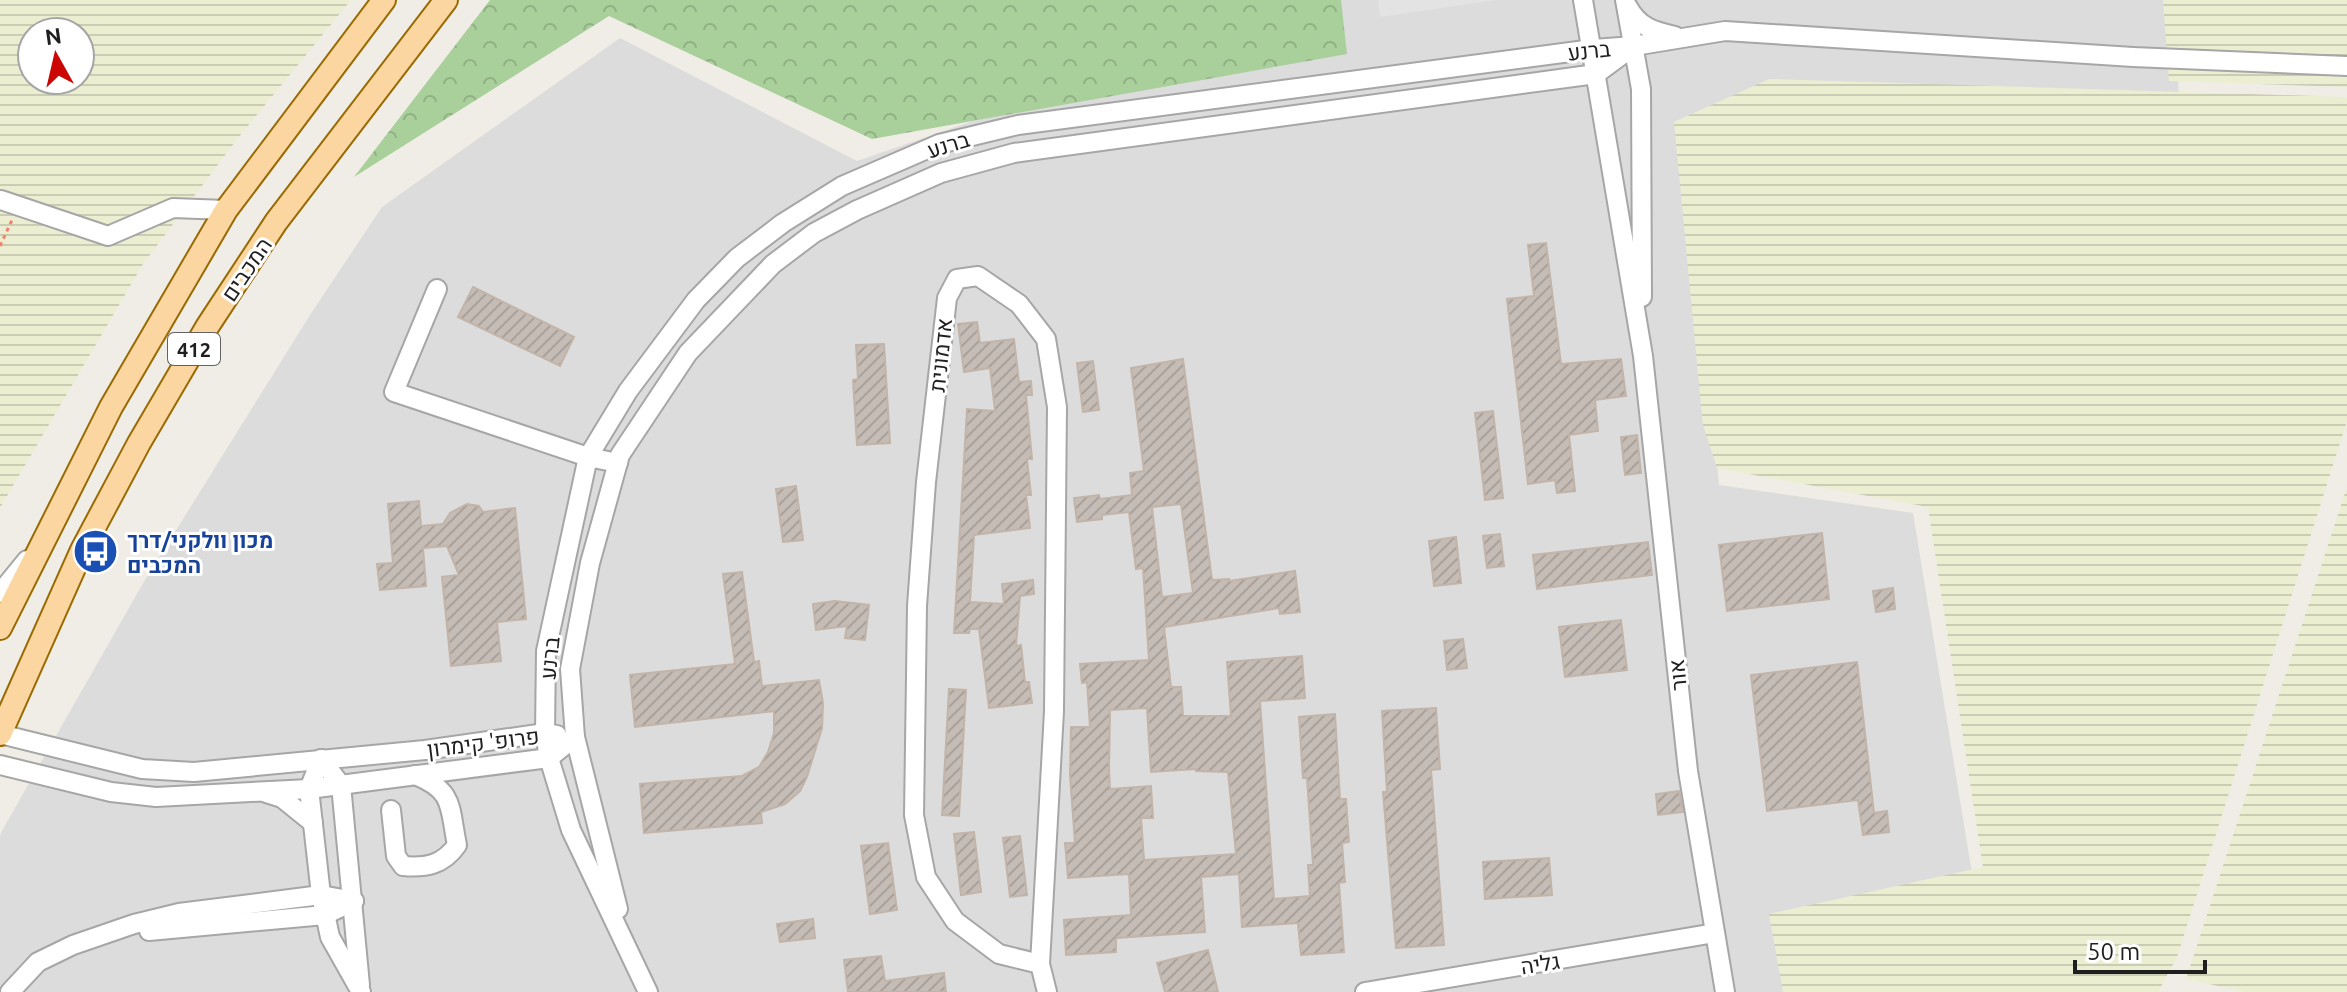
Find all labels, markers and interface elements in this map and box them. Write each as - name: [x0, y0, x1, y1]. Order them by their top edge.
- north arrow: [16, 16, 96, 96]
- text: N: [43, 22, 63, 49]
- street label: ברנע: [1566, 35, 1612, 65]
- street label: ברנע: [924, 126, 973, 162]
- street label: המכבים: [216, 233, 276, 305]
- street label: אדמונית: [924, 317, 956, 393]
- road number: 412: [168, 333, 220, 365]
- place label: מכון וולקני/דרך המכבים: [127, 527, 273, 577]
- bus stop icon: מכון וולקני/דרך המכבים: [72, 528, 120, 576]
- street label: ברנע: [534, 635, 564, 681]
- street label: אור: [1663, 658, 1691, 692]
- street label: פרופ' קימרון: [425, 723, 541, 761]
- scale bar: [2075, 924, 2205, 974]
- text: 50 m: [2087, 938, 2140, 965]
- street label: גליה: [1519, 948, 1561, 978]

